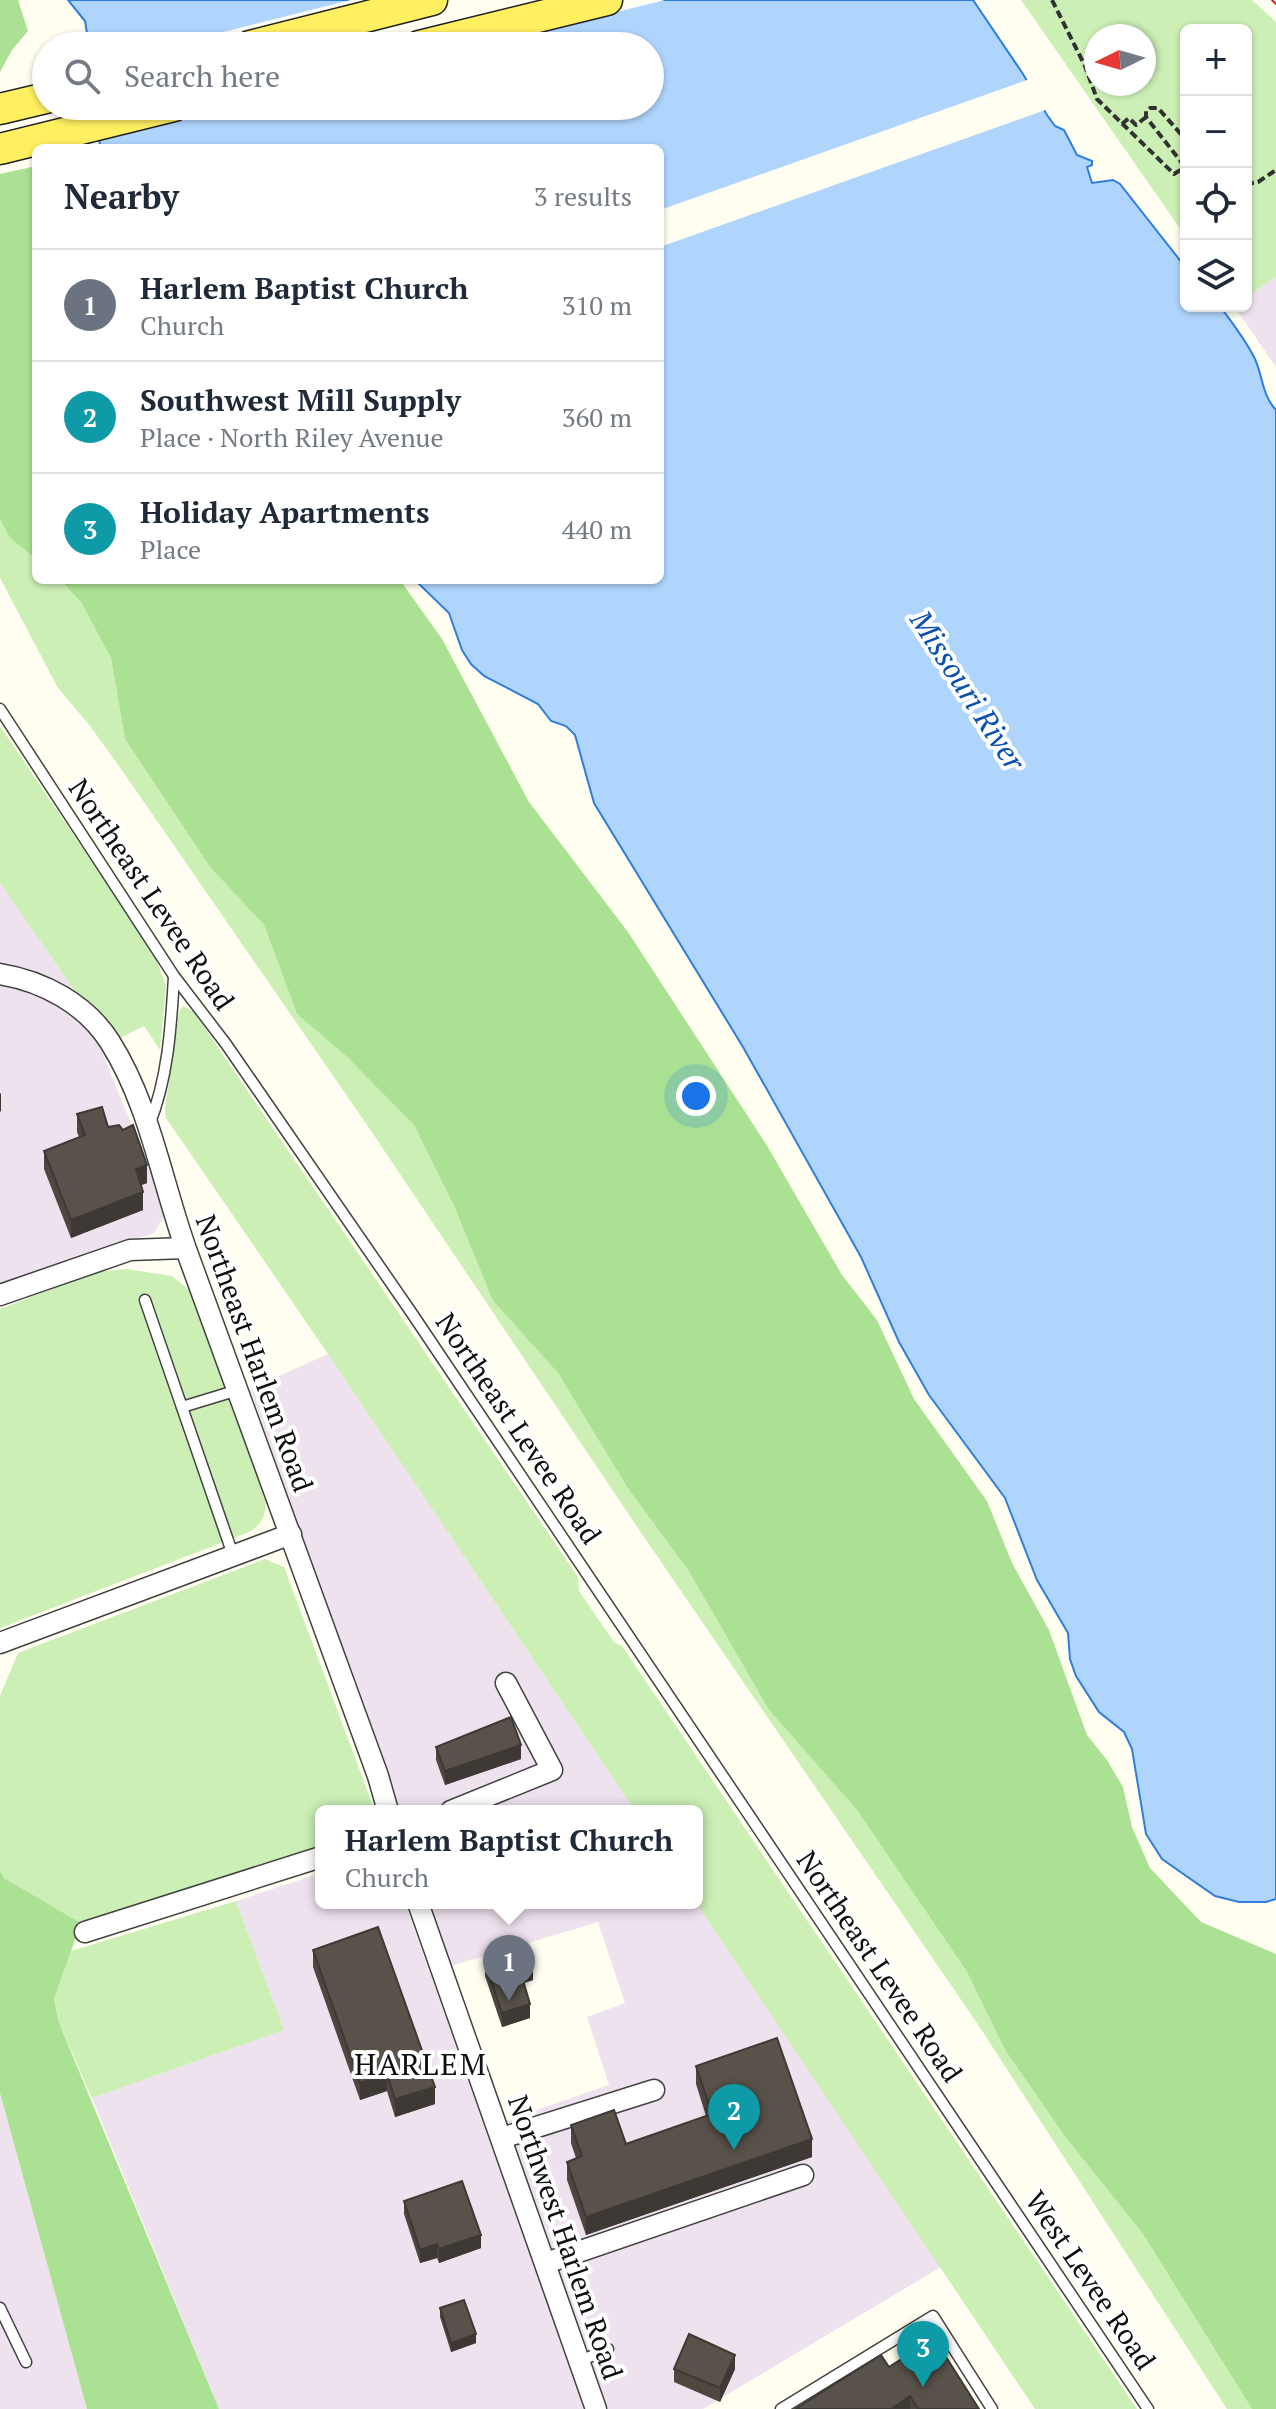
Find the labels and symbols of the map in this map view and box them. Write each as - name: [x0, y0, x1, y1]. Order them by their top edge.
- north arrow: [1084, 24, 1156, 96]
- water label: Missouri River: [901, 601, 1035, 779]
- street label: Northeast Levee Road: [61, 771, 243, 1017]
- your location: [676, 1076, 716, 1116]
- street label: Northeast Harlem Road: [188, 1209, 322, 1497]
- street label: Northeast Levee Road: [428, 1305, 610, 1551]
- street label: Northeast Levee Road: [789, 1843, 971, 2089]
- pin: 1: [483, 1935, 535, 2001]
- district label: HARLEM: [354, 2044, 488, 2084]
- pin: 2: [708, 2084, 760, 2150]
- street label: Northwest Harlem Road: [500, 2090, 632, 2384]
- street label: West Levee Road: [1018, 2184, 1164, 2376]
- pin: 3: [897, 2321, 949, 2387]

